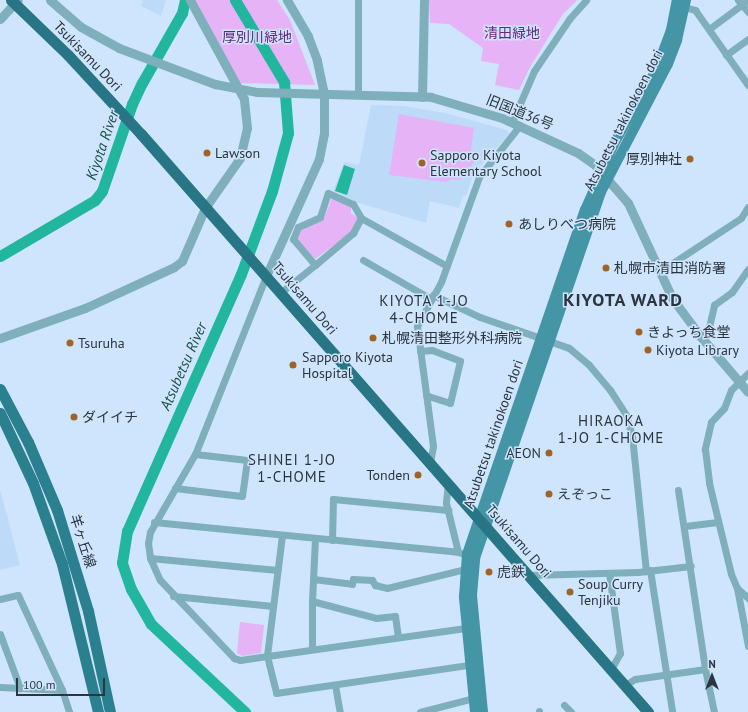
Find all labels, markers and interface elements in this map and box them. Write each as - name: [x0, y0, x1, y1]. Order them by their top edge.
- street label: Tsukisamu Dori: [50, 17, 126, 95]
- park label: 清田緑地: [484, 25, 540, 41]
- park label: 厚別川緑地: [222, 29, 292, 45]
- street label: Atsubetsu takinokoen dori: [580, 47, 666, 193]
- street label: 旧国道36号: [484, 91, 556, 133]
- water label: Kiyota River: [82, 108, 122, 182]
- place label: Lawson: [215, 145, 260, 161]
- place label: Sapporo Kiyota Elementary School: [430, 147, 542, 180]
- marker: Lawson: [202, 148, 212, 158]
- place label: 厚別神社: [626, 151, 682, 167]
- marker: 厚別神社: [685, 154, 695, 164]
- marker: Sapporo Kiyota Elementary School: [417, 158, 427, 168]
- place label: あしりべつ病院: [518, 216, 616, 232]
- marker: あしりべつ病院: [503, 218, 515, 230]
- street label: Tsukisamu Dori: [269, 258, 341, 338]
- place label: 札幌市清田消防署: [614, 260, 726, 276]
- marker: 札幌市清田消防署: [601, 263, 611, 273]
- district label: KIYOTA WARD: [563, 289, 683, 311]
- district label: KIYOTA 1-JO 4-CHOME: [379, 291, 469, 326]
- water label: Atsubetsu River: [156, 319, 210, 413]
- place label: きよっち食堂: [647, 324, 731, 340]
- marker: きよっち食堂: [634, 327, 644, 337]
- place label: 札幌清田整形外科病院: [382, 330, 522, 346]
- marker: 札幌清田整形外科病院: [367, 332, 379, 344]
- place label: Tsuruha: [78, 335, 125, 351]
- marker: Tsuruha: [65, 338, 75, 348]
- place label: Kiyota Library: [656, 342, 739, 358]
- marker: Kiyota Library: [643, 345, 653, 355]
- place label: Sapporo Kiyota Hospital: [302, 349, 393, 382]
- street label: Atsubetsu takinokoen dori: [460, 357, 526, 511]
- marker: Sapporo Kiyota Hospital: [287, 359, 299, 371]
- place label: ダイイチ: [82, 409, 138, 425]
- district label: HIRAOKA 1-JO 1-CHOME: [558, 411, 664, 446]
- marker: ダイイチ: [69, 412, 79, 422]
- place label: AEON: [506, 445, 541, 461]
- marker: AEON: [544, 448, 554, 458]
- district label: SHINEI 1-JO 1-CHOME: [248, 450, 336, 485]
- place label: Tonden: [367, 467, 410, 483]
- marker: Tonden: [413, 470, 423, 480]
- place label: えぞっこ: [557, 486, 613, 502]
- marker: えぞっこ: [544, 489, 554, 499]
- street label: Tsukisamu Dori: [483, 501, 555, 581]
- street label: 羊ヶ丘線: [66, 512, 100, 570]
- place label: 虎鉄: [497, 564, 525, 580]
- marker: 虎鉄: [484, 567, 494, 577]
- place label: Soup Curry Tenjiku: [578, 576, 643, 608]
- marker: Soup Curry Tenjiku: [565, 587, 575, 597]
- north arrow: [692, 656, 732, 696]
- text: N: [708, 657, 716, 671]
- scale bar: [18, 670, 107, 696]
- text: 100 m: [23, 677, 56, 692]

